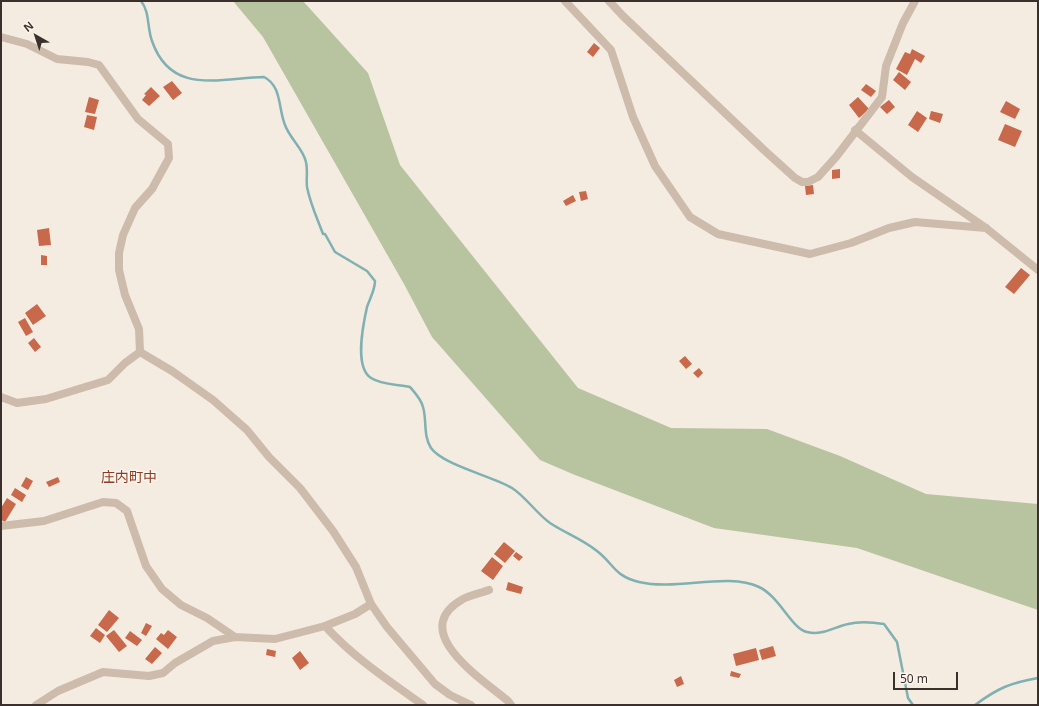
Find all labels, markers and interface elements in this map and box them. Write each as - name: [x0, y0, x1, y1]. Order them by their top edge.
- north arrow: [16, 16, 56, 56]
- text: N: [20, 18, 36, 35]
- district label: 庄内町中: [101, 470, 157, 486]
- scale bar: [895, 664, 960, 690]
- text: 50 m: [900, 670, 928, 687]

